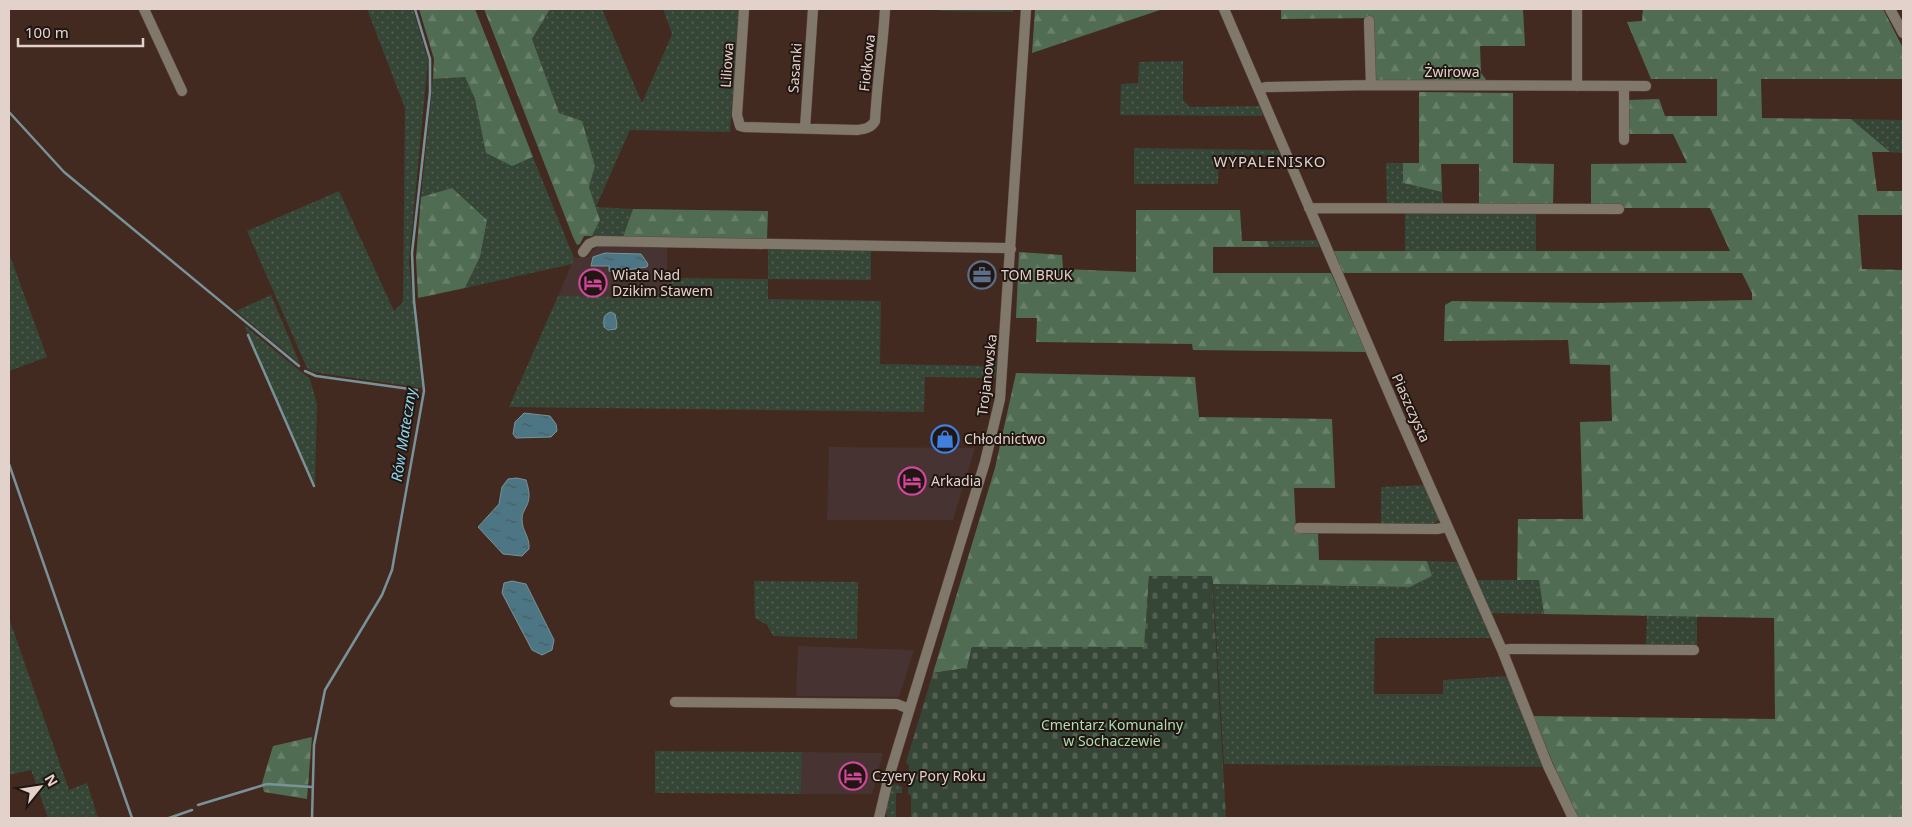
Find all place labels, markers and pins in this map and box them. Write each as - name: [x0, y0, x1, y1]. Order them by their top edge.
- office icon: TOM BRUK: [967, 260, 997, 290]
- place label: Wiata Nad Dzikim Stawem: [612, 265, 713, 300]
- place label: TOM BRUK: [1001, 265, 1073, 284]
- hotel icon: Wiata Nad Dzikim Stawem: [578, 268, 608, 298]
- shop icon: Chłodnictwo: [930, 424, 960, 454]
- place label: Chłodnictwo: [964, 429, 1046, 448]
- hotel icon: Arkadia: [897, 466, 927, 496]
- place label: Arkadia: [931, 471, 981, 490]
- hotel icon: Czyery Pory Roku: [838, 761, 868, 791]
- place label: Czyery Pory Roku: [872, 766, 986, 785]

